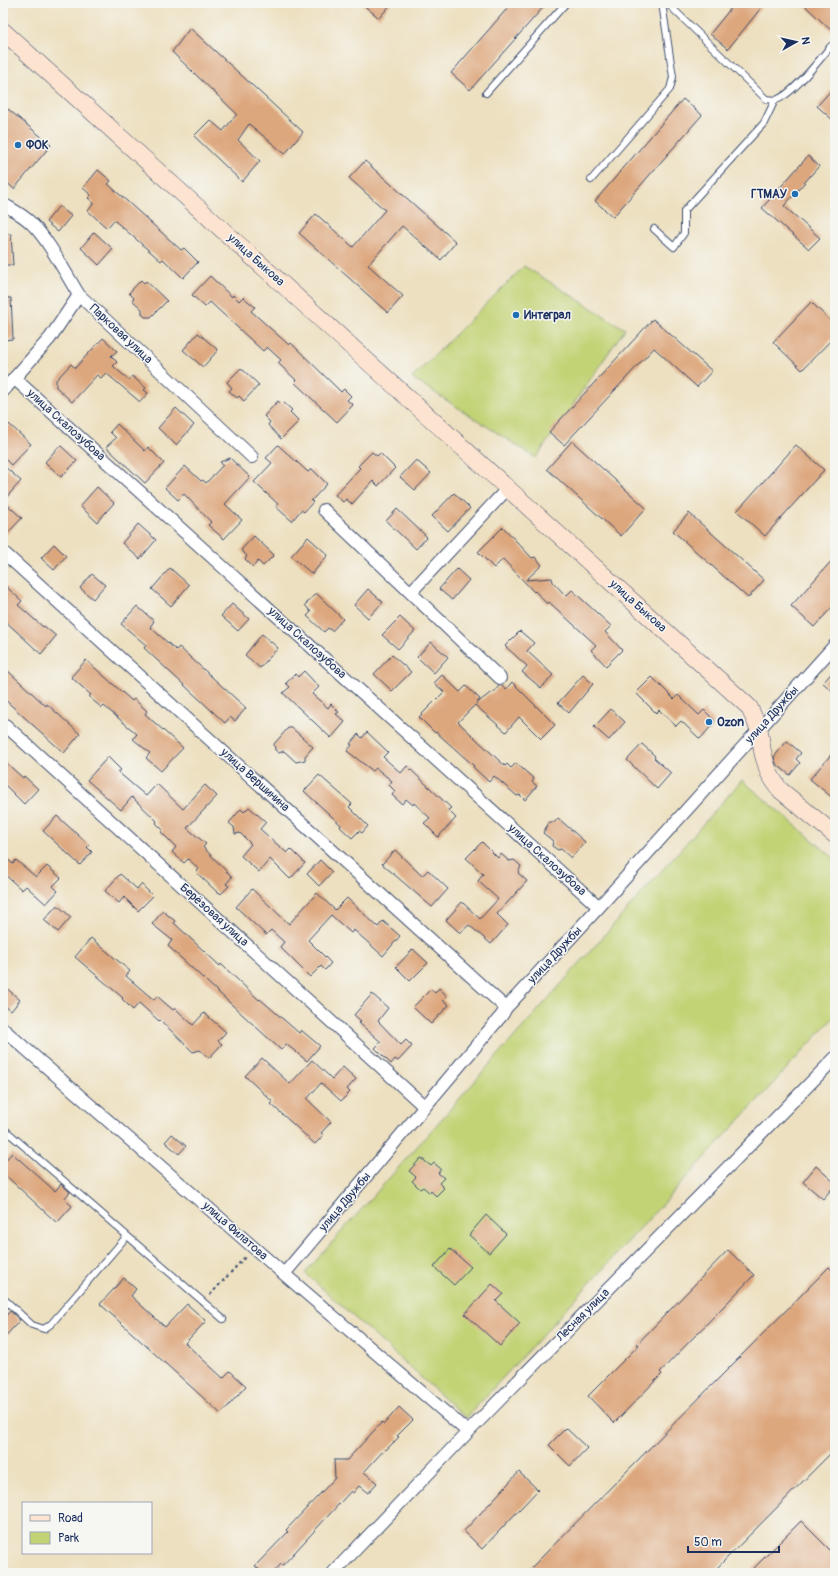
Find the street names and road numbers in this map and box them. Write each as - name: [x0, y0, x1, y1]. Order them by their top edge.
- street label: улица Быкова: [224, 230, 288, 290]
- street label: Парковая улица: [86, 301, 156, 367]
- street label: улица Скалозубова: [23, 385, 109, 464]
- street label: улица Быкова: [606, 576, 670, 636]
- street label: улица Скалозубова: [264, 603, 350, 682]
- street label: улица Дружбы: [741, 683, 802, 748]
- street label: улица Вершинина: [217, 744, 293, 815]
- street label: улица Скалозубова: [504, 820, 590, 899]
- street label: Берёзовая улица: [177, 880, 252, 950]
- street label: улица Дружбы: [524, 923, 585, 987]
- street label: улица Дружбы: [315, 1169, 374, 1235]
- street label: улица Филатова: [198, 1198, 271, 1264]
- street label: Лесная улица: [553, 1285, 613, 1345]

